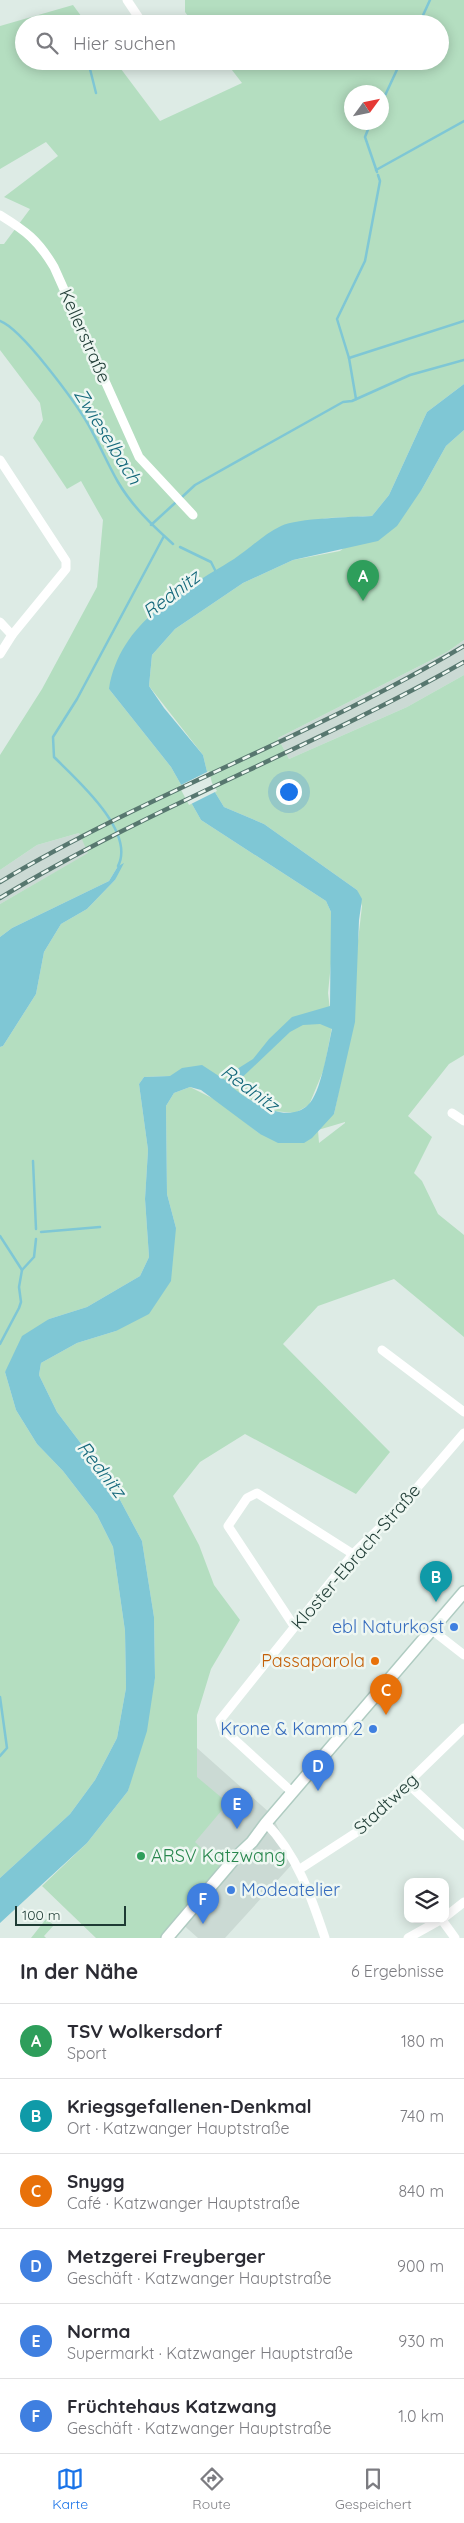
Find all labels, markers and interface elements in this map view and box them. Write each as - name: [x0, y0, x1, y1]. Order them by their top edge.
- search box: [15, 15, 449, 70]
- icon: search: [33, 29, 61, 57]
- text: Hier suchen: [73, 31, 176, 55]
- north arrow: [344, 85, 389, 130]
- street label: Kellerstraße: [55, 285, 116, 386]
- water label: Zwieselbach: [69, 383, 148, 490]
- pin: A: [347, 560, 379, 601]
- water label: Rednitz: [138, 564, 206, 623]
- your location: [276, 779, 302, 805]
- water label: Rednitz: [216, 1059, 285, 1118]
- water label: Rednitz: [72, 1436, 133, 1504]
- street label: Kloster-Ebrach-Straße: [286, 1479, 425, 1634]
- pin: B: [420, 1561, 452, 1602]
- place label: ebl Naturkost: [332, 1615, 444, 1638]
- marker: ebl Naturkost: [448, 1621, 460, 1633]
- place label: Passaparola: [261, 1649, 365, 1672]
- marker: Passaparola: [369, 1655, 381, 1667]
- pin: C: [370, 1674, 402, 1715]
- place label: Krone & Kamm 2: [220, 1717, 363, 1740]
- marker: Krone & Kamm 2: [367, 1723, 379, 1735]
- pin: D: [302, 1750, 334, 1791]
- street label: Stadtweg: [349, 1768, 423, 1839]
- pin: E: [221, 1788, 253, 1829]
- place label: ARSV Katzwang: [151, 1844, 286, 1867]
- marker: ARSV Katzwang: [135, 1850, 147, 1862]
- place label: Modeatelier: [241, 1878, 340, 1901]
- map controls: [404, 1878, 449, 1923]
- button: layers: [404, 1878, 449, 1923]
- pin: F: [187, 1883, 219, 1924]
- marker: Modeatelier: [225, 1884, 237, 1896]
- scale bar: [15, 1903, 126, 1926]
- text: 100 m: [22, 1906, 60, 1924]
- text: In der Nähe: [20, 1958, 138, 1984]
- text: 6 Ergebnisse: [351, 1961, 444, 1981]
- text: TSV Wolkersdorf: [67, 2019, 222, 2043]
- text: A: [31, 2031, 41, 2051]
- text: 180 m: [401, 2031, 444, 2051]
- text: Sport: [67, 2043, 107, 2063]
- text: Kriegsgefallenen-Denkmal: [67, 2094, 312, 2118]
- text: B: [31, 2106, 41, 2126]
- text: 740 m: [400, 2106, 444, 2126]
- text: Ort · Katzwanger Hauptstraße: [67, 2118, 289, 2138]
- text: Snygg: [67, 2169, 125, 2193]
- text: C: [31, 2181, 41, 2201]
- text: 840 m: [398, 2181, 444, 2201]
- text: Café · Katzwanger Hauptstraße: [67, 2193, 300, 2213]
- text: Metzgerei Freyberger: [67, 2244, 265, 2268]
- text: D: [30, 2256, 42, 2276]
- text: 900 m: [397, 2256, 444, 2276]
- text: Geschäft · Katzwanger Hauptstraße: [67, 2268, 332, 2288]
- text: Norma: [67, 2319, 131, 2343]
- text: E: [31, 2331, 41, 2351]
- text: 930 m: [398, 2331, 444, 2351]
- text: Supermarkt · Katzwanger Hauptstraße: [67, 2343, 353, 2363]
- text: Früchtehaus Katzwang: [67, 2394, 277, 2418]
- text: F: [32, 2406, 41, 2426]
- text: 1.0 km: [398, 2406, 444, 2426]
- text: Geschäft · Katzwanger Hauptstraße: [67, 2418, 332, 2438]
- tab: Karte: [52, 2465, 88, 2513]
- tab: Route: [192, 2465, 231, 2513]
- tab: Gespeichert: [335, 2465, 412, 2513]

